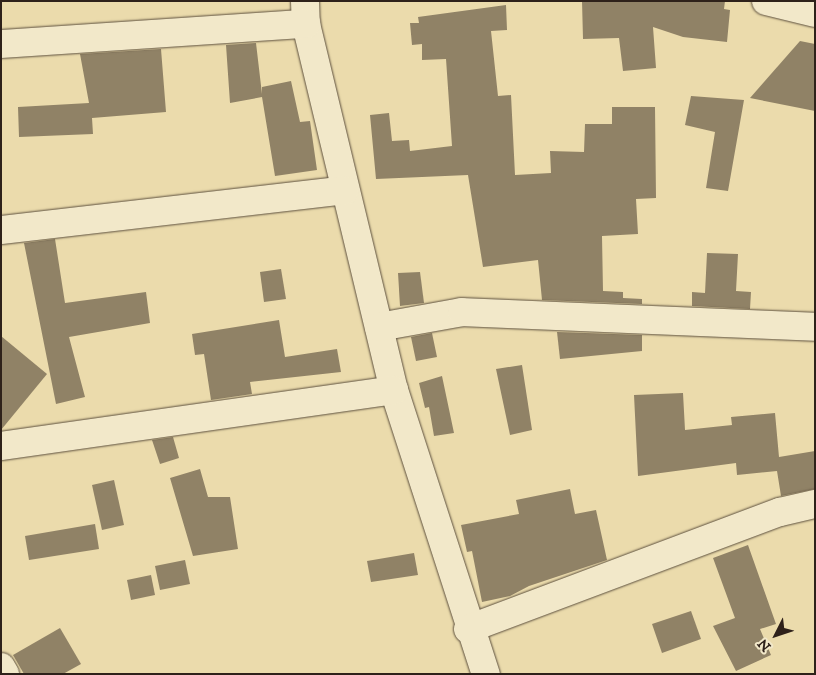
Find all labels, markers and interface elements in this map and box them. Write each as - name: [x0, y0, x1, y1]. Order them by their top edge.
- north arrow: [751, 610, 801, 660]
- text: N: [754, 635, 775, 655]

